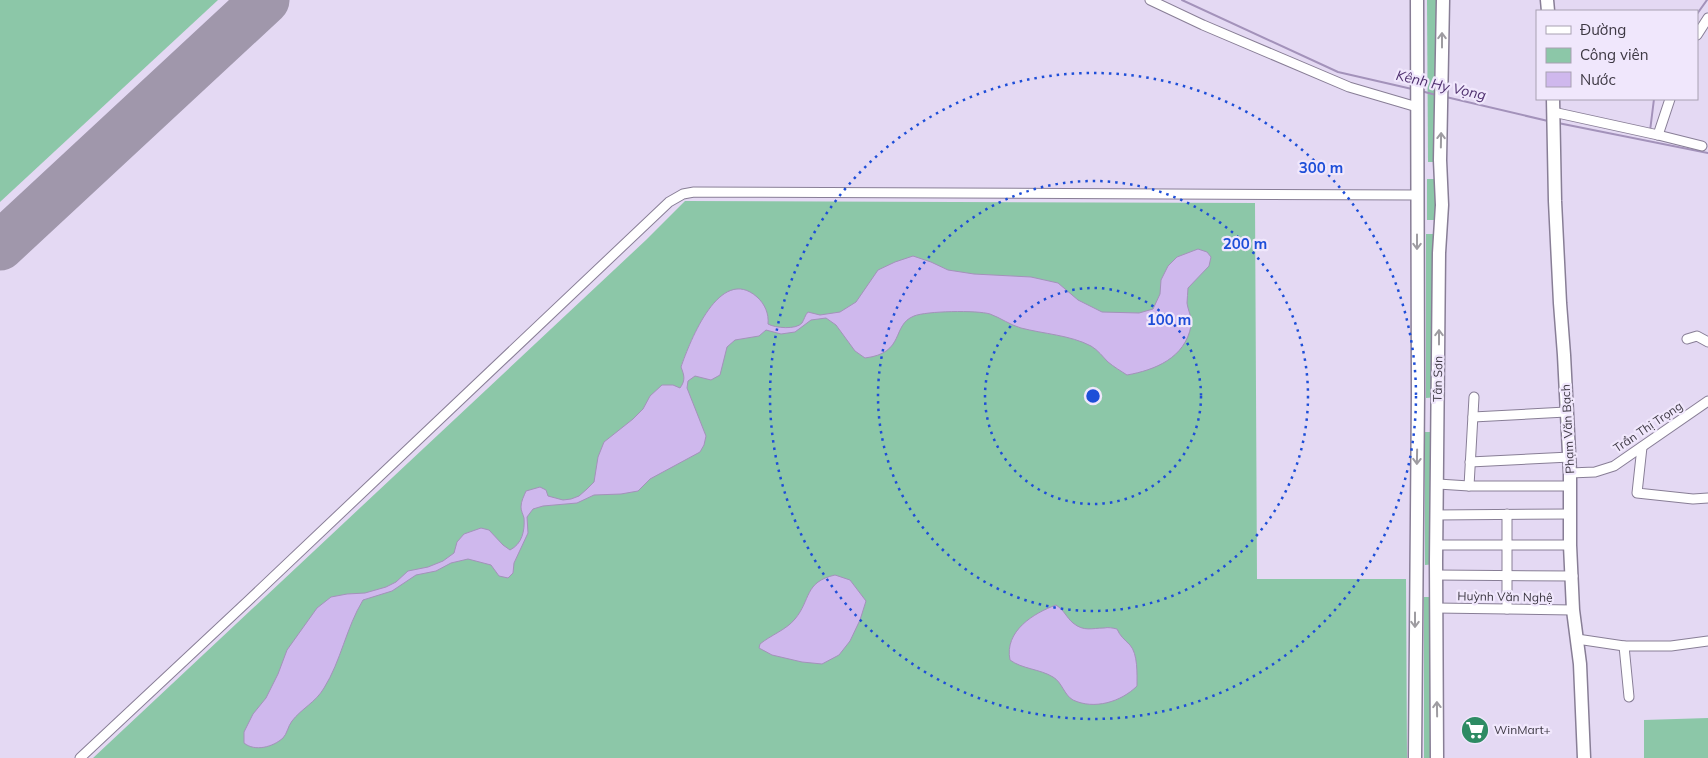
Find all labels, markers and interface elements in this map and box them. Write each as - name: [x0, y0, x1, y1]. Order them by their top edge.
- legend: [1536, 10, 1698, 100]
- text: Đường: [1580, 20, 1626, 39]
- one-way arrow: [1437, 33, 1447, 49]
- text: Công viên: [1580, 45, 1649, 64]
- water label: Kênh Hy Vọng: [1394, 66, 1488, 104]
- text: Nước: [1580, 70, 1616, 89]
- one-way arrow: [1436, 132, 1446, 148]
- text: 300 m: [1299, 158, 1343, 177]
- text: 200 m: [1223, 234, 1267, 253]
- one-way arrow: [1412, 234, 1422, 250]
- text: 100 m: [1147, 310, 1191, 329]
- one-way arrow: [1434, 329, 1444, 346]
- street label: Tân Sơn: [1430, 356, 1445, 402]
- street label: Phạm Văn Bạch: [1558, 384, 1577, 474]
- centre of rings: [1084, 387, 1102, 405]
- street label: Trần Thị Trọng: [1610, 398, 1685, 455]
- one-way arrow: [1412, 448, 1422, 465]
- street label: Huỳnh Văn Nghệ: [1457, 588, 1553, 605]
- one-way arrow: [1410, 611, 1420, 627]
- one-way arrow: [1432, 702, 1442, 718]
- supermarket icon: WinMart+: [1460, 715, 1490, 745]
- place label: WinMart+: [1494, 722, 1551, 737]

